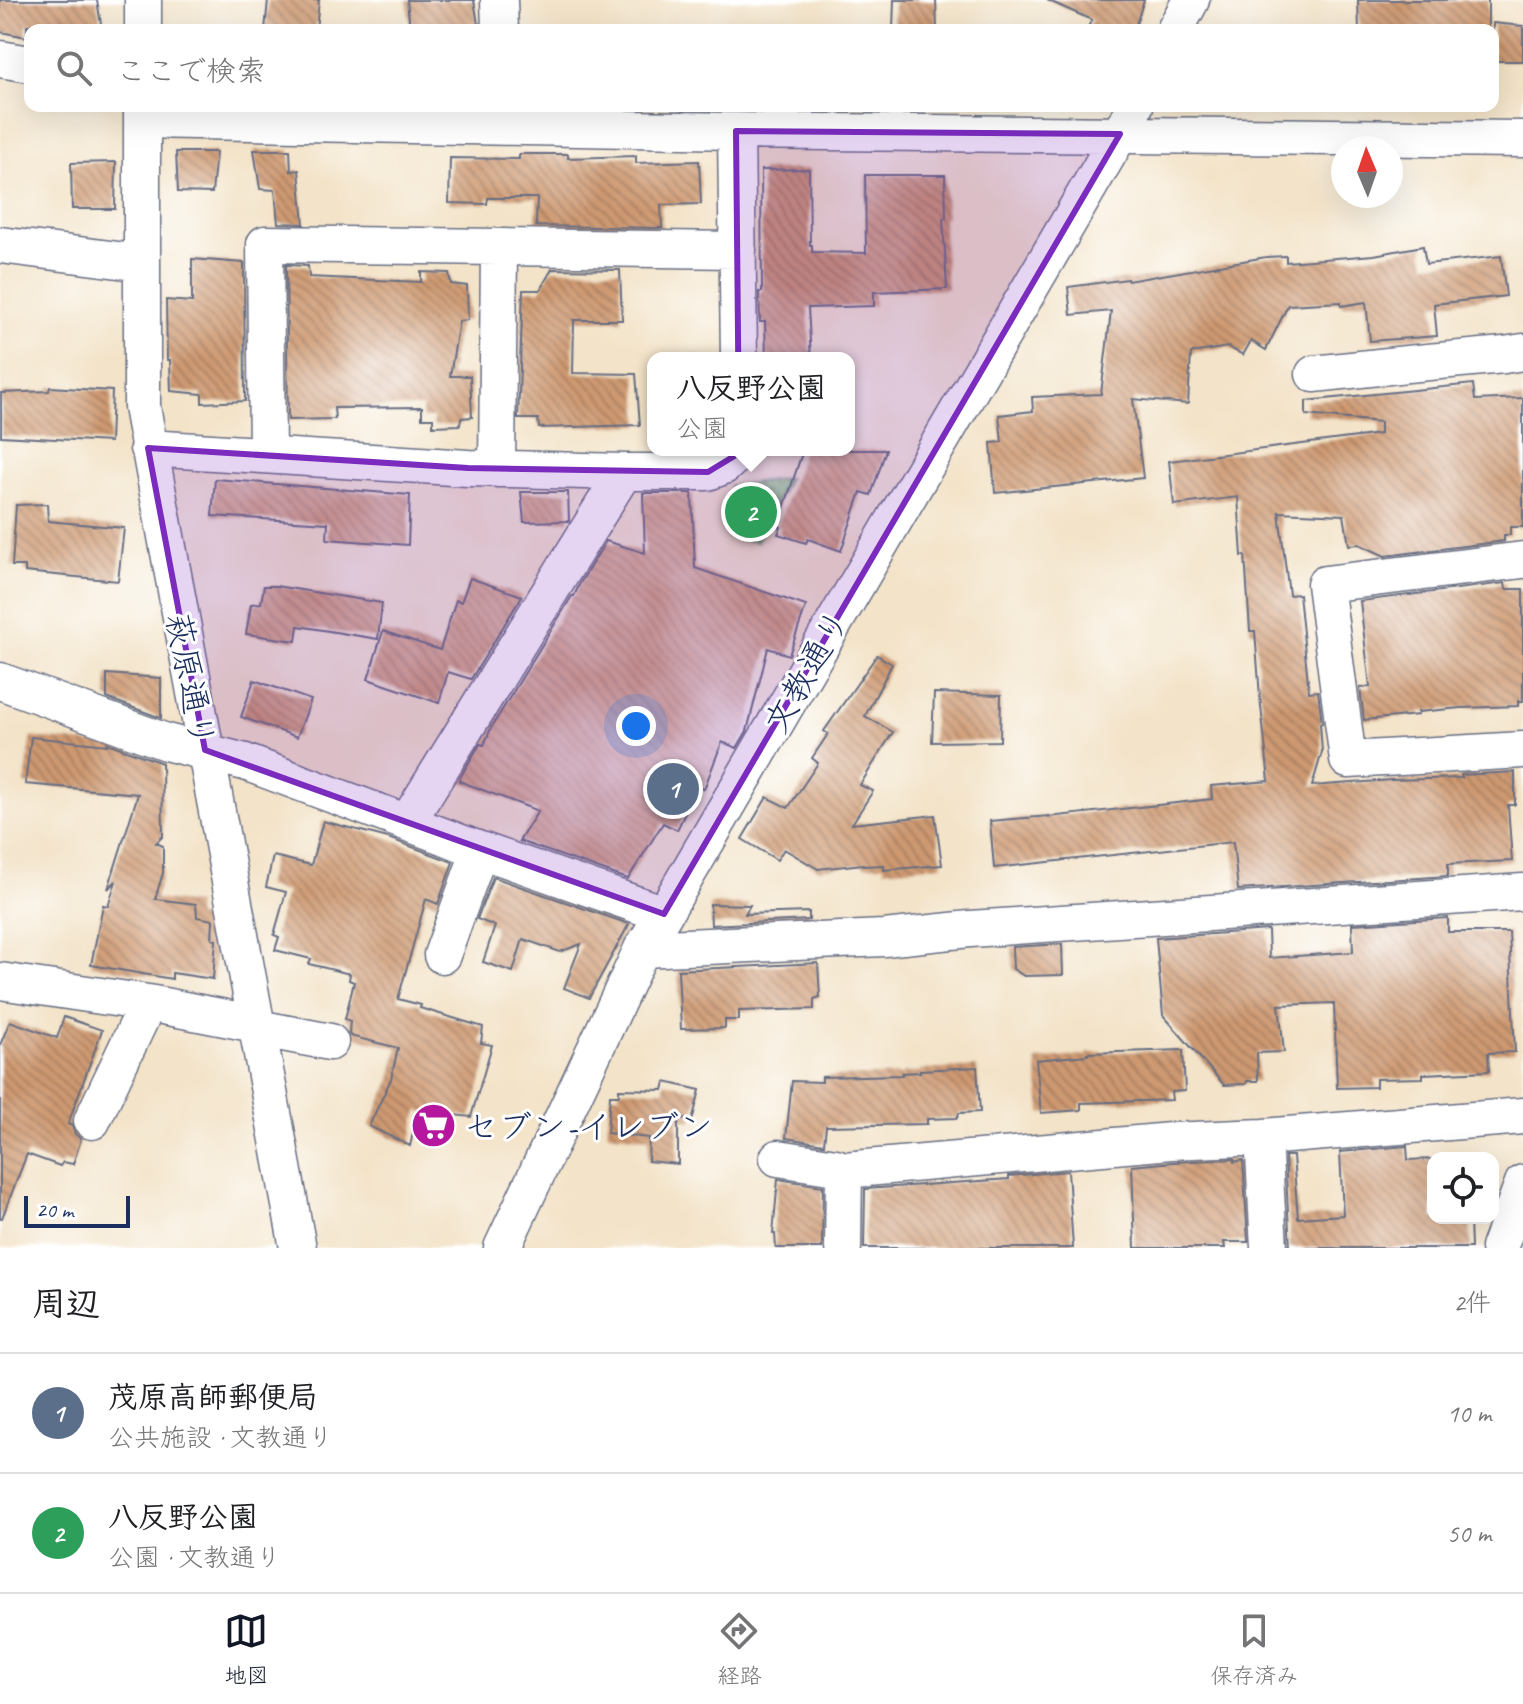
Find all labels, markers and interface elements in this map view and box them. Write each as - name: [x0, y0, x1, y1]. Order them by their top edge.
- search box: [24, 24, 1499, 112]
- icon: search: [52, 46, 96, 90]
- text: ここで検索: [116, 52, 266, 90]
- north arrow: [1331, 136, 1403, 208]
- popup: [647, 352, 855, 456]
- text: 八反野公園: [676, 369, 826, 407]
- text: 公園: [676, 412, 728, 445]
- pin: 2: [725, 482, 777, 542]
- street label: 文教通り: [754, 602, 859, 741]
- street label: 萩原通り: [156, 609, 225, 751]
- your location: [616, 706, 656, 746]
- pin: 1: [647, 759, 699, 819]
- supermarket icon: セブン-イレブン: [409, 1102, 457, 1150]
- place label: セブン-イレブン: [464, 1105, 713, 1148]
- map controls: [1427, 1152, 1499, 1224]
- button: locate: [1427, 1152, 1499, 1224]
- scale bar: [24, 1192, 130, 1228]
- text: 20 m: [36, 1196, 73, 1224]
- text: 周辺: [32, 1282, 100, 1325]
- text: 2件: [1453, 1286, 1491, 1319]
- text: 茂原高師郵便局: [108, 1378, 318, 1416]
- text: 1: [52, 1397, 64, 1430]
- text: 10 m: [1447, 1397, 1491, 1430]
- text: 公共施設 · 文教通り: [108, 1421, 333, 1454]
- text: 八反野公園: [108, 1498, 258, 1536]
- text: 2: [52, 1517, 64, 1550]
- text: 50 m: [1447, 1517, 1491, 1550]
- text: 公園 · 文教通り: [108, 1541, 281, 1574]
- tab: 地図: [224, 1609, 269, 1690]
- tab: 経路: [717, 1609, 762, 1690]
- tab: 保存済み: [1210, 1609, 1299, 1690]

